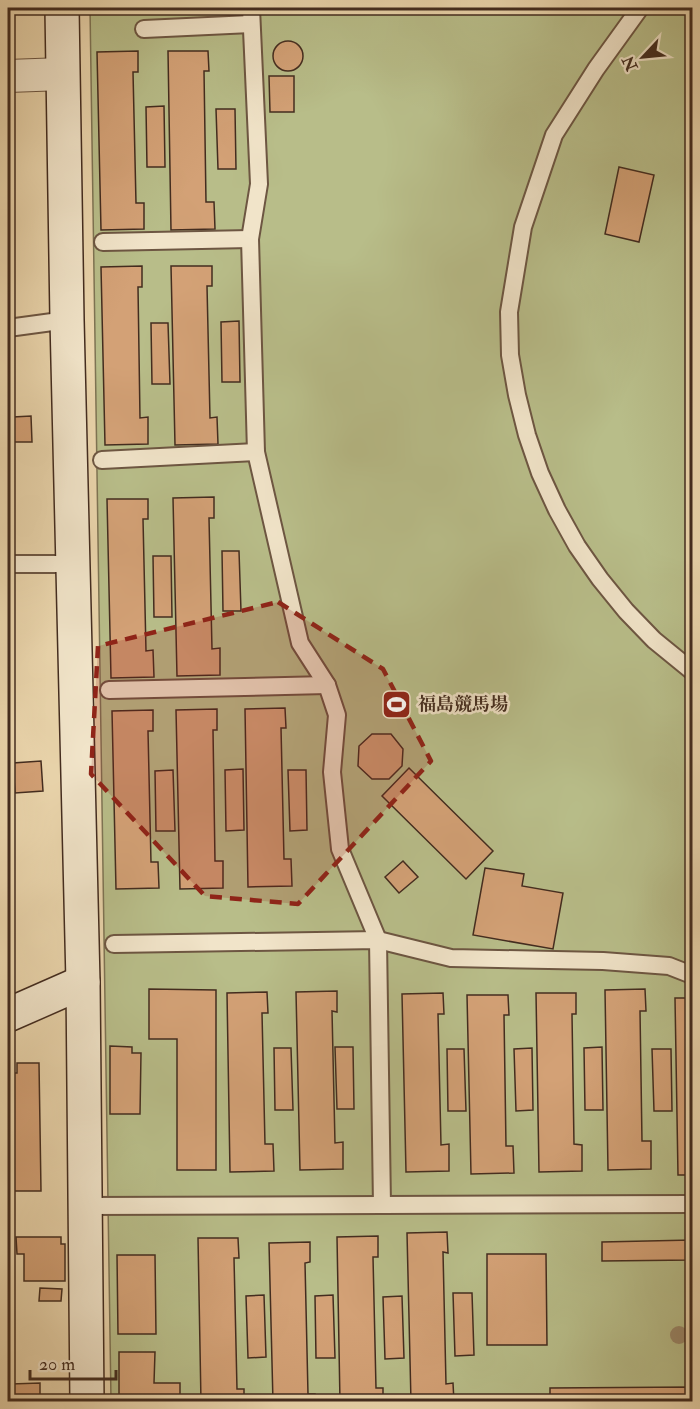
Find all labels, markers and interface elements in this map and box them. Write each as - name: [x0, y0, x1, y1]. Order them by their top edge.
- north arrow: [613, 27, 673, 87]
- text: N: [618, 52, 643, 75]
- sports icon: 福島競馬場: [381, 688, 413, 720]
- place label: 福島競馬場: [418, 693, 508, 716]
- scale bar: [30, 1343, 116, 1381]
- text: 20 m: [39, 1353, 75, 1376]

